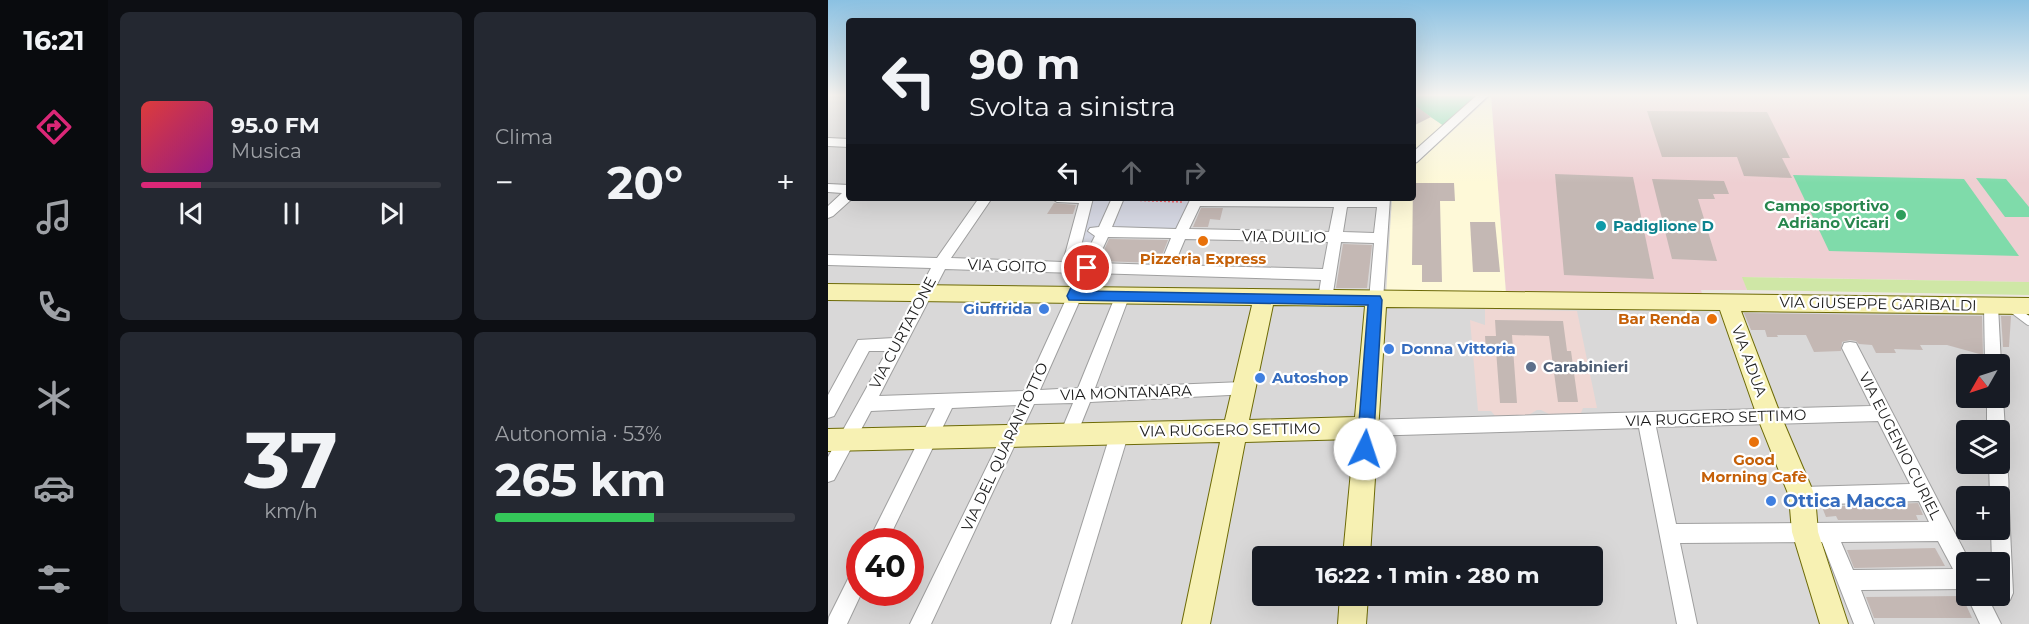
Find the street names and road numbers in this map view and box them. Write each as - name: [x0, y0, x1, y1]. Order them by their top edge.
- street label: VIA DUILIO: [1242, 226, 1326, 247]
- street label: VIA GOITO: [967, 255, 1047, 276]
- street label: VIA CURTATONE: [865, 273, 940, 392]
- street label: VIA GIUSEPPE GARIBALDI: [1779, 292, 1977, 315]
- street label: VIA ADUA: [1728, 322, 1771, 400]
- street label: VIA DEL QUARANTOTTO: [957, 359, 1052, 534]
- street label: VIA EUGENIO CURIEL: [1855, 369, 1946, 523]
- street label: VIA MONTANARA: [1060, 381, 1192, 404]
- street label: VIA RUGGERO SETTIMO: [1625, 405, 1807, 430]
- street label: VIA RUGGERO SETTIMO: [1139, 418, 1321, 441]

